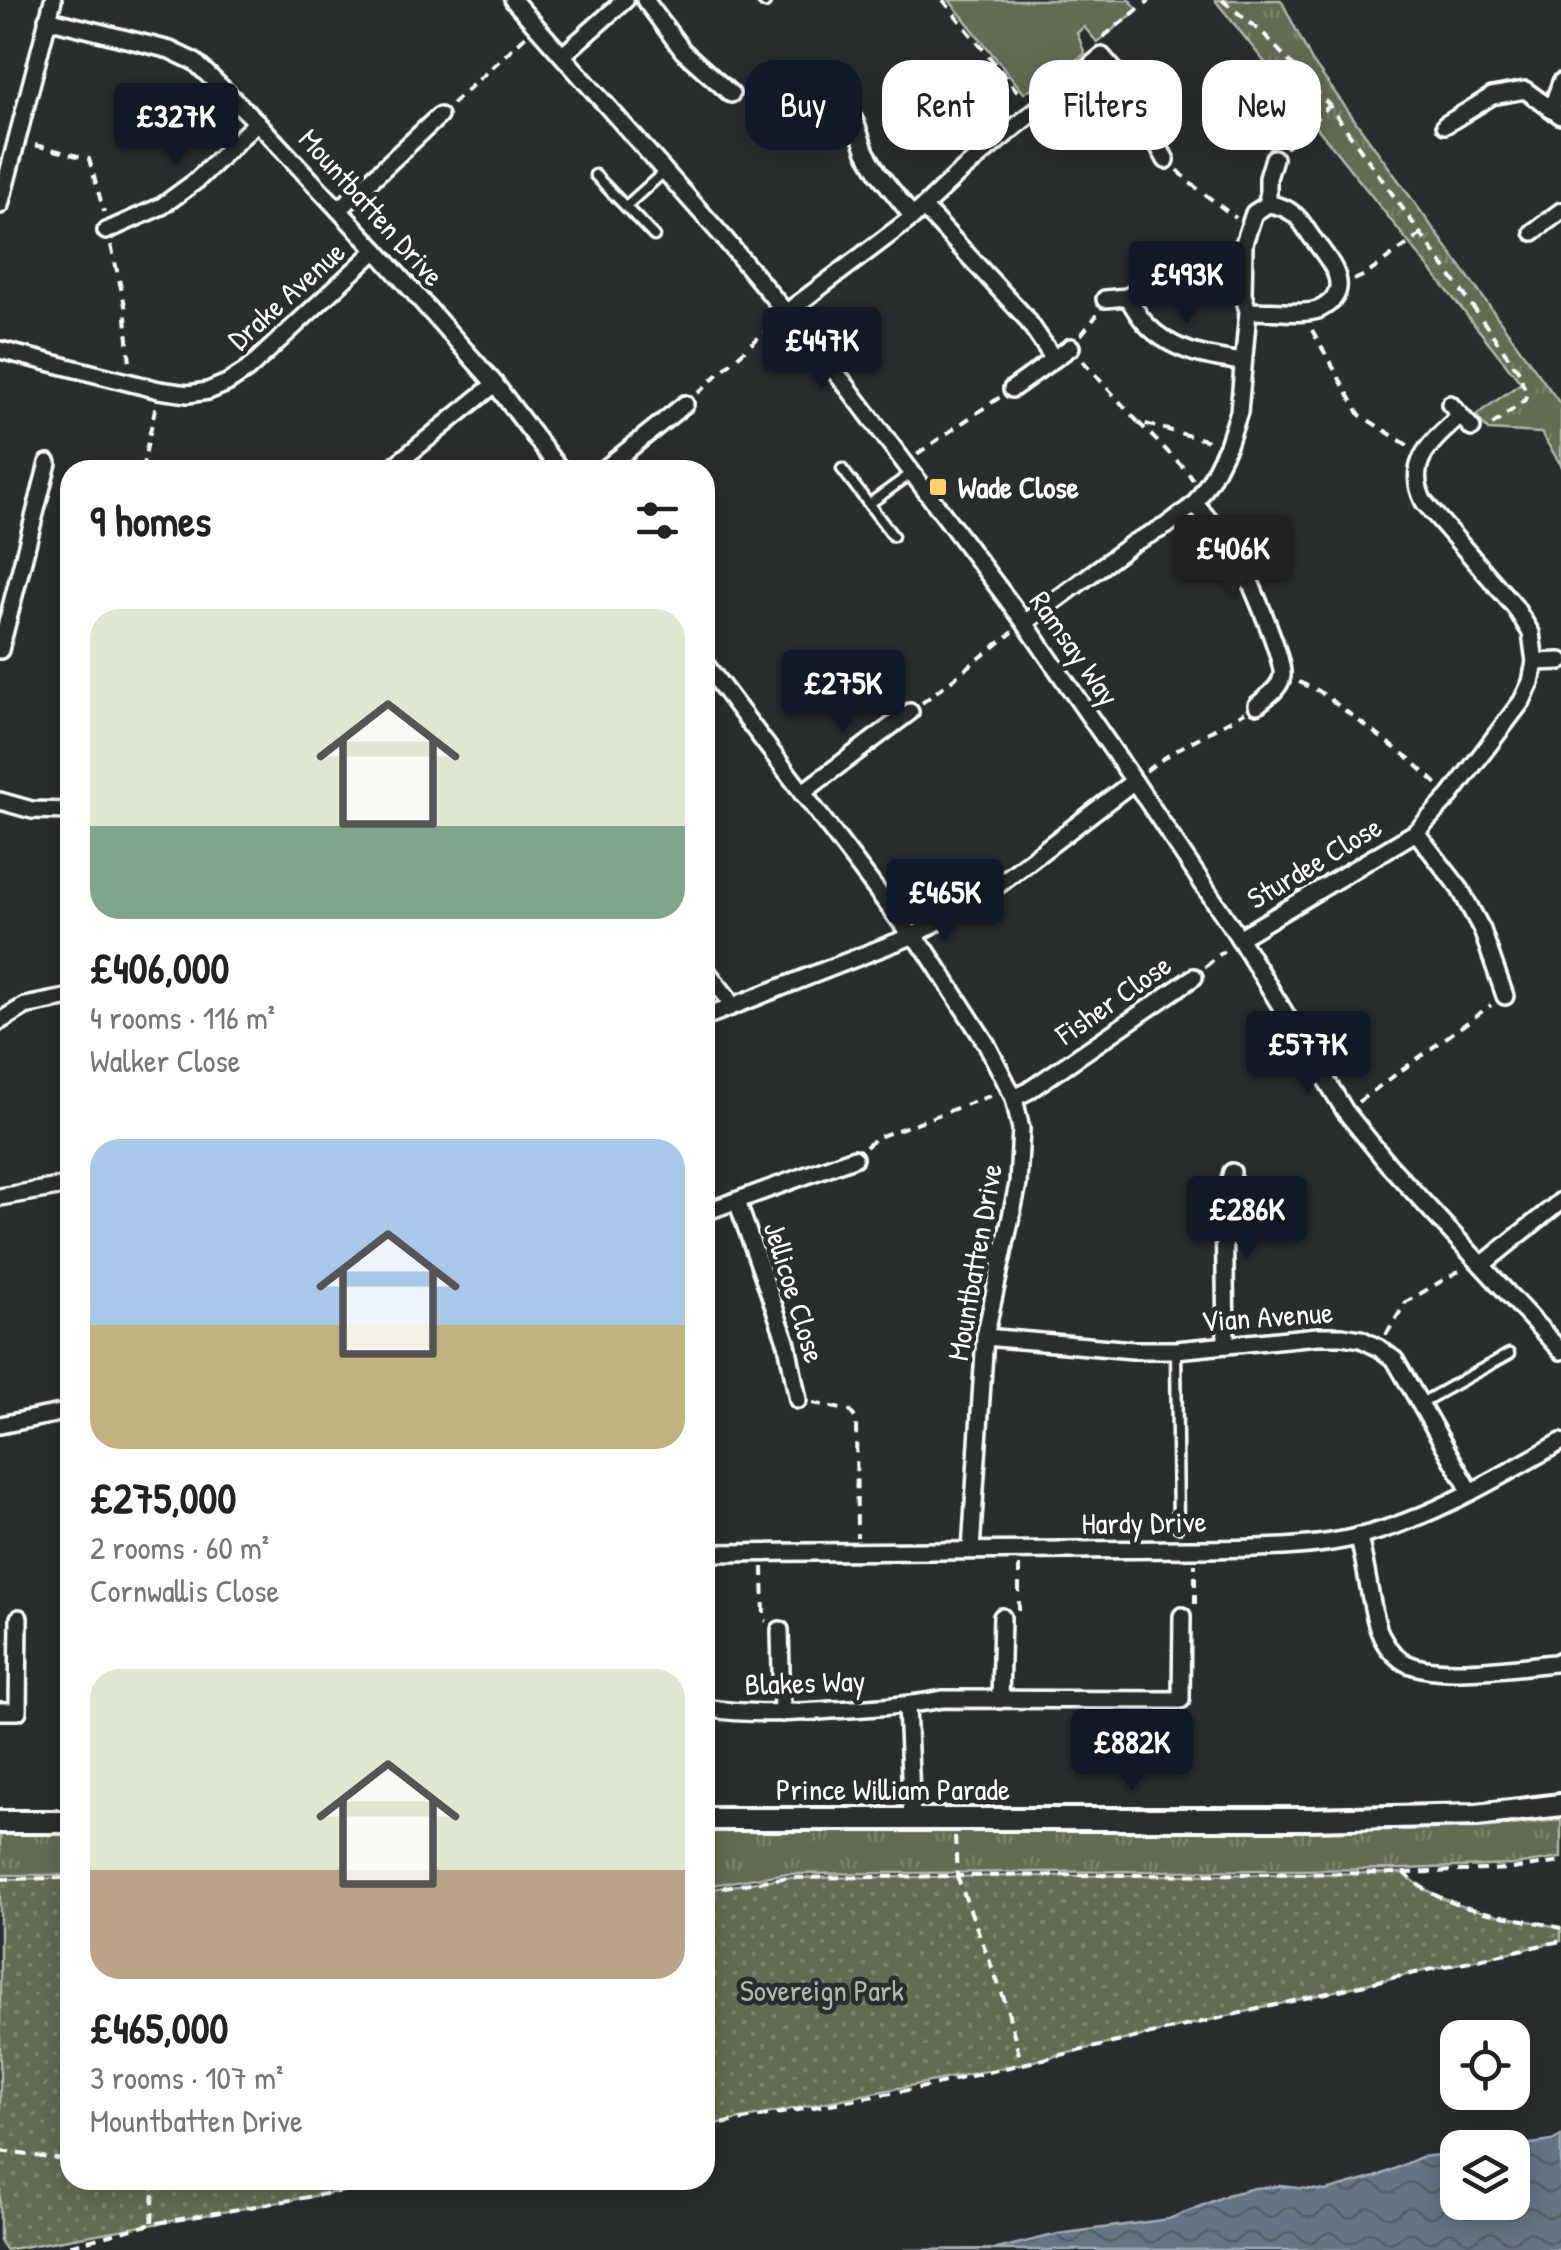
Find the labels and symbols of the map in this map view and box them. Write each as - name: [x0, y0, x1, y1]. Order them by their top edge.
- pin: £327K: [106, 83, 246, 168]
- street label: Mountbatten Drive: [290, 120, 454, 295]
- street label: Drake Avenue: [219, 232, 353, 358]
- pin: £493K: [1117, 241, 1257, 326]
- pin: £447K: [752, 307, 892, 392]
- place label: Wade Close: [958, 467, 1079, 507]
- marker: Wade Close: [927, 476, 949, 498]
- pin: £406K: [1163, 515, 1303, 600]
- street label: Ramsay Way: [1021, 583, 1129, 713]
- pin: £275K: [773, 650, 913, 735]
- street label: Sturdee Close: [1239, 806, 1389, 918]
- pin: £465K: [875, 859, 1015, 944]
- street label: Fisher Close: [1046, 945, 1179, 1054]
- pin: £577K: [1238, 1011, 1378, 1096]
- street label: Mountbatten Drive: [937, 1160, 1011, 1364]
- pin: £286K: [1177, 1176, 1317, 1261]
- street label: Jellicoe Close: [755, 1217, 835, 1367]
- street label: Vian Avenue: [1200, 1291, 1334, 1341]
- street label: Hardy Drive: [1081, 1501, 1207, 1543]
- street label: Blakes Way: [744, 1660, 866, 1704]
- pin: £882K: [1062, 1709, 1202, 1794]
- street label: Prince William Parade: [776, 1769, 1010, 1809]
- park label: Sovereign Park: [740, 1970, 904, 2010]

